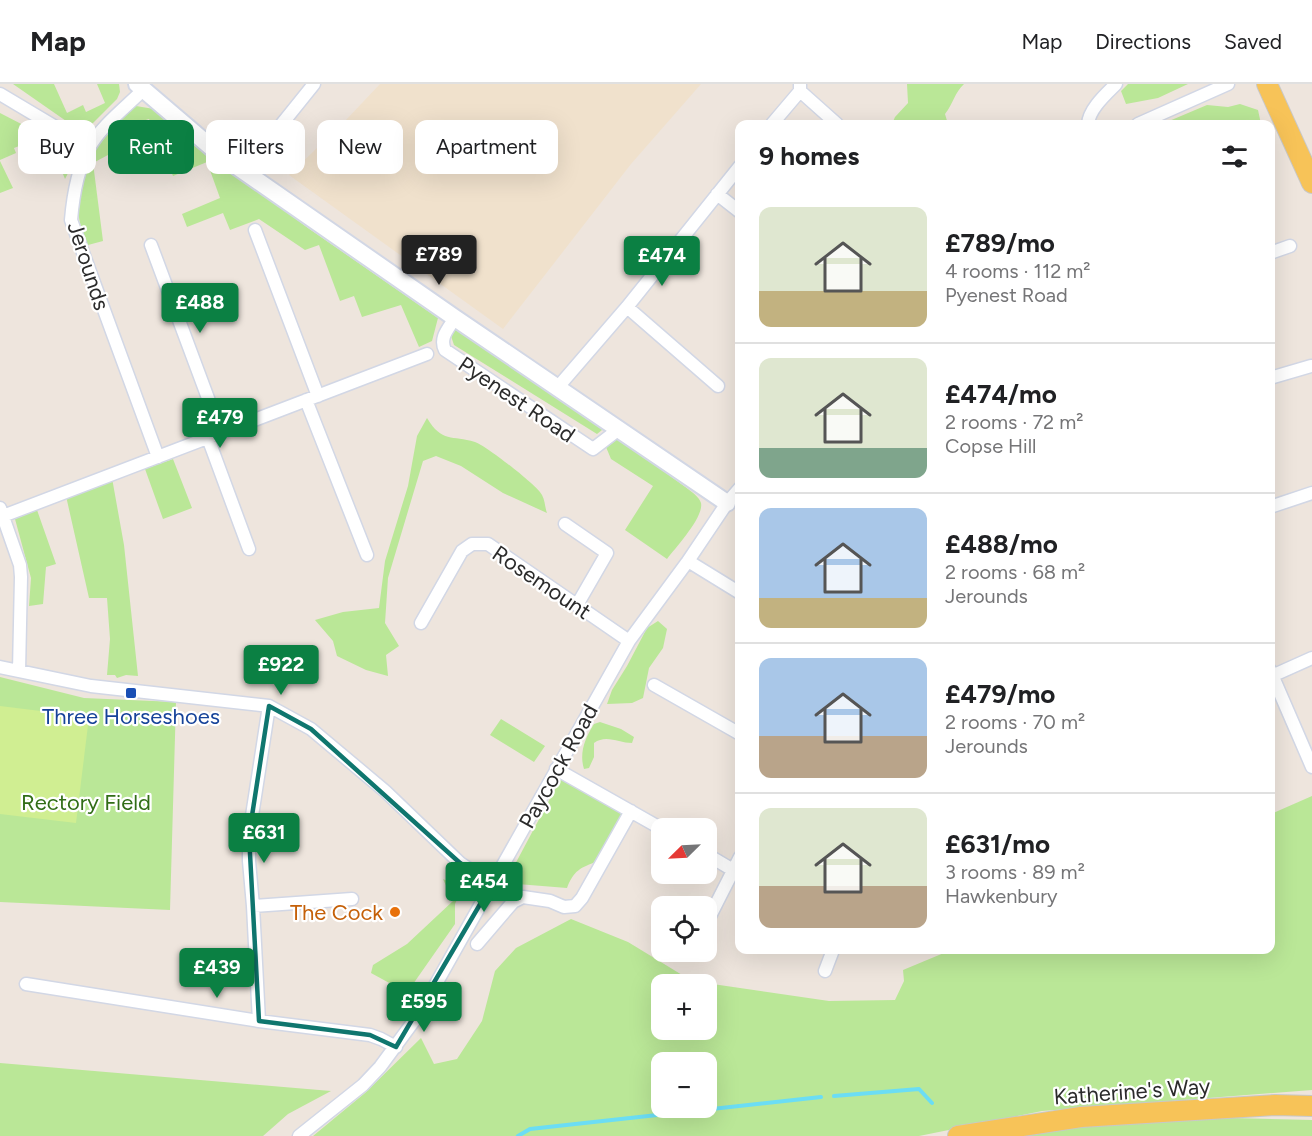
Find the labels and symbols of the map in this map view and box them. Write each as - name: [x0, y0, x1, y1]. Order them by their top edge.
- street label: Jerounds: [62, 219, 115, 314]
- pin: £789: [403, 235, 475, 286]
- pin: £474: [626, 236, 698, 287]
- pin: £488: [164, 283, 236, 334]
- street label: Pyenest Road: [453, 350, 580, 448]
- pin: £479: [184, 398, 256, 449]
- street label: Rosemount: [487, 540, 596, 625]
- pin: £922: [245, 645, 317, 696]
- marker: Three Horseshoes: [124, 686, 138, 700]
- street label: Paycock Road: [513, 699, 604, 833]
- place label: Three Horseshoes: [42, 703, 220, 730]
- park label: Rectory Field: [21, 789, 151, 816]
- pin: £631: [228, 813, 300, 864]
- north arrow: [651, 818, 717, 884]
- pin: £454: [448, 862, 520, 913]
- place label: The Cock: [290, 899, 383, 926]
- marker: The Cock: [388, 905, 402, 919]
- pin: £439: [181, 948, 253, 999]
- pin: £595: [388, 982, 460, 1033]
- street label: Katherine's Way: [1053, 1073, 1212, 1110]

